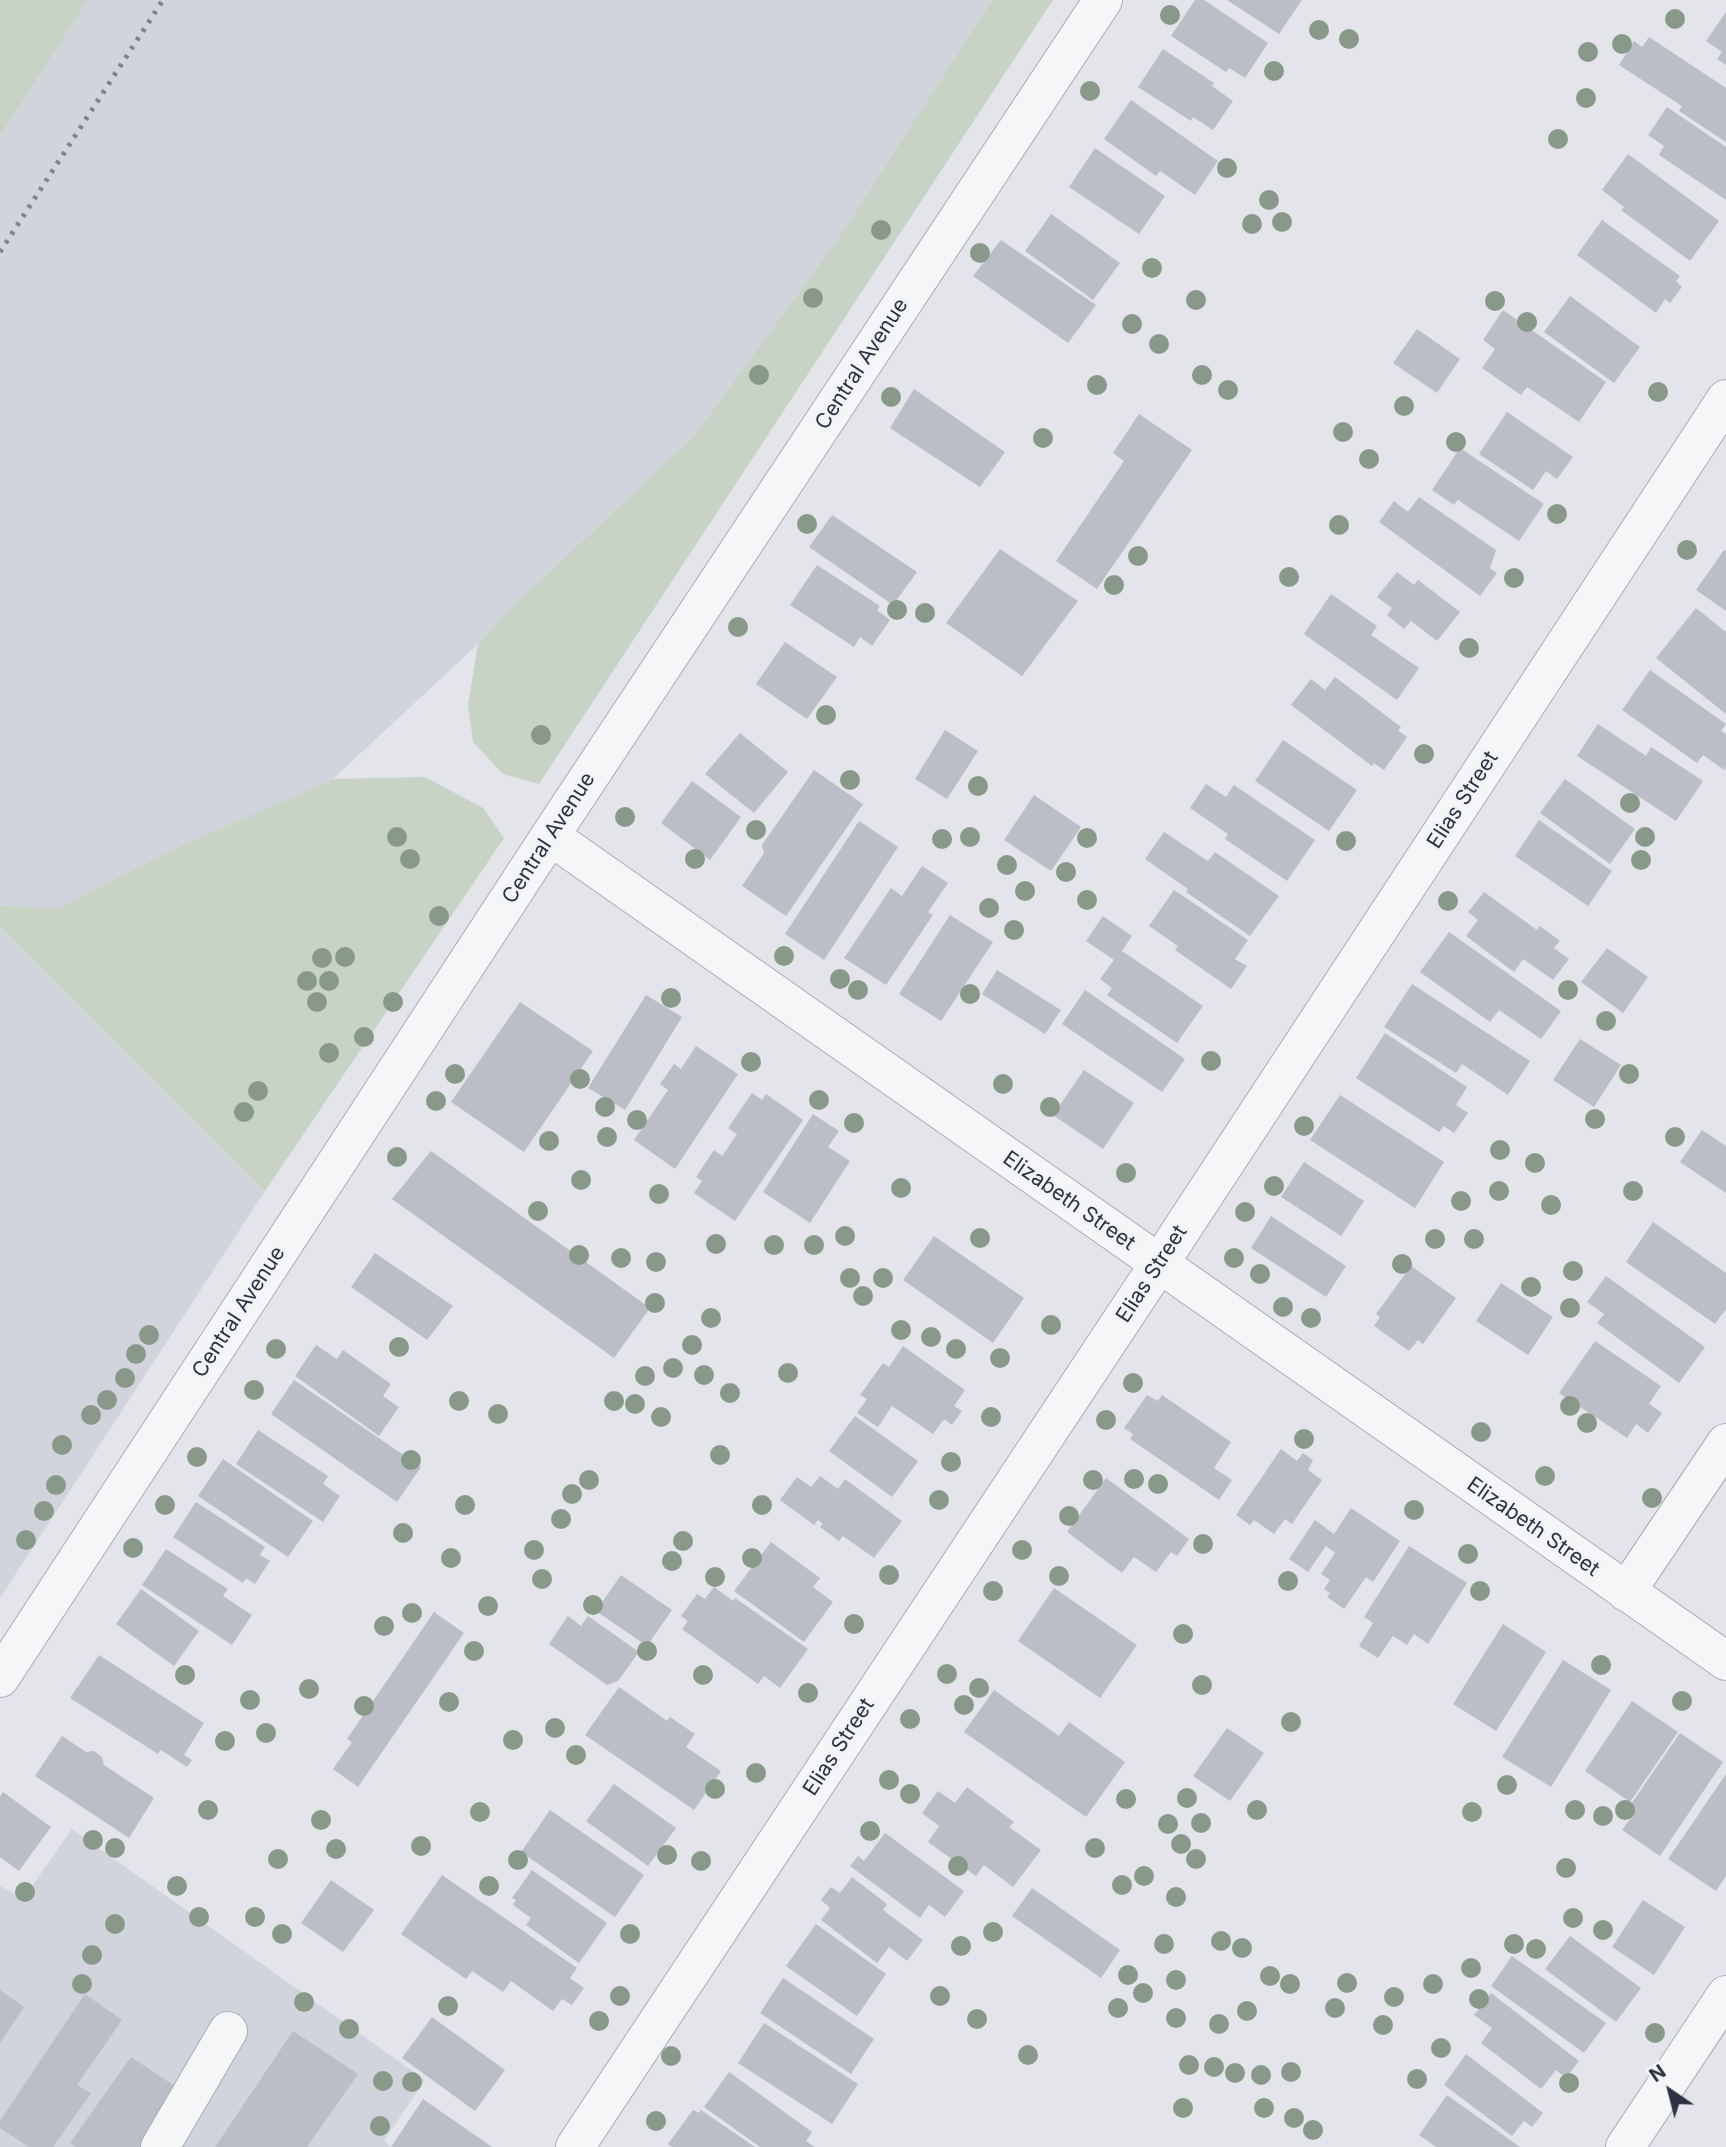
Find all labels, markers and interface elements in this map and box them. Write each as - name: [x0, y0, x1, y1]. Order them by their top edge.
- street label: Central Avenue: [810, 294, 914, 434]
- street label: Elias Street: [1422, 747, 1504, 853]
- street label: Central Avenue: [497, 768, 601, 908]
- street label: Elizabeth Street: [998, 1146, 1140, 1256]
- street label: Elias Street: [1111, 1221, 1193, 1327]
- street label: Central Avenue: [187, 1242, 291, 1382]
- street label: Elizabeth Street: [1462, 1472, 1604, 1582]
- street label: Elias Street: [798, 1694, 880, 1800]
- north arrow: [1635, 2056, 1705, 2126]
- text: N: [1645, 2060, 1670, 2087]

